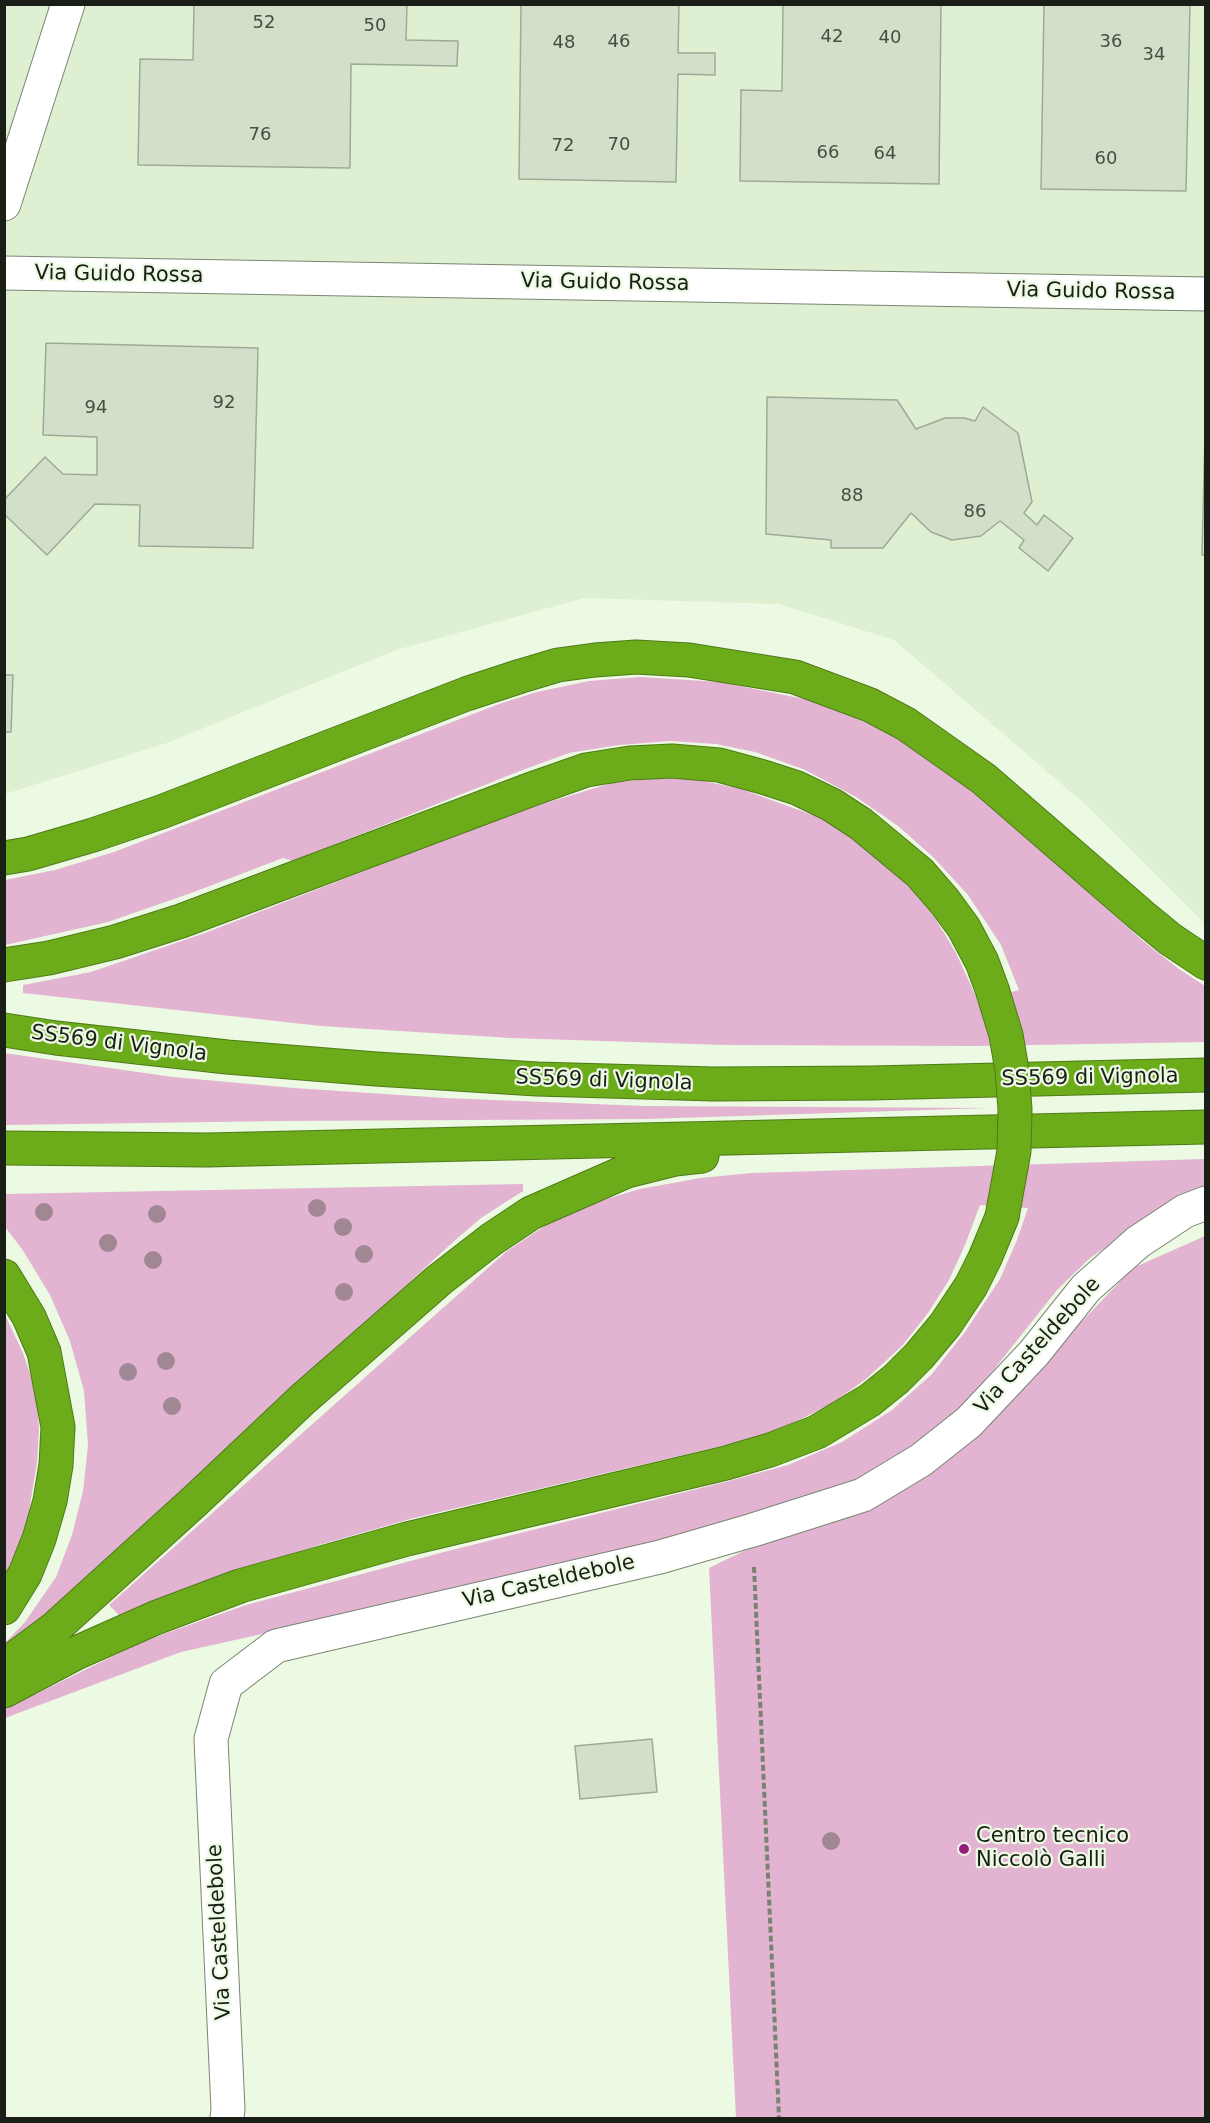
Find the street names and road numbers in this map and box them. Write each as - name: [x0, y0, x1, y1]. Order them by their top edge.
- street label: Via Guido Rossa: [34, 261, 204, 289]
- street label: Via Guido Rossa: [520, 269, 690, 297]
- street label: Via Guido Rossa: [1006, 278, 1176, 306]
- street label: SS569 di Vignola: [30, 1021, 208, 1067]
- street label: SS569 di Vignola: [1001, 1064, 1179, 1092]
- street label: SS569 di Vignola: [515, 1065, 693, 1097]
- street label: Via Casteldebole: [970, 1272, 1106, 1420]
- street label: Via Casteldebole: [460, 1550, 638, 1614]
- street label: Via Casteldebole: [203, 1843, 237, 2021]

